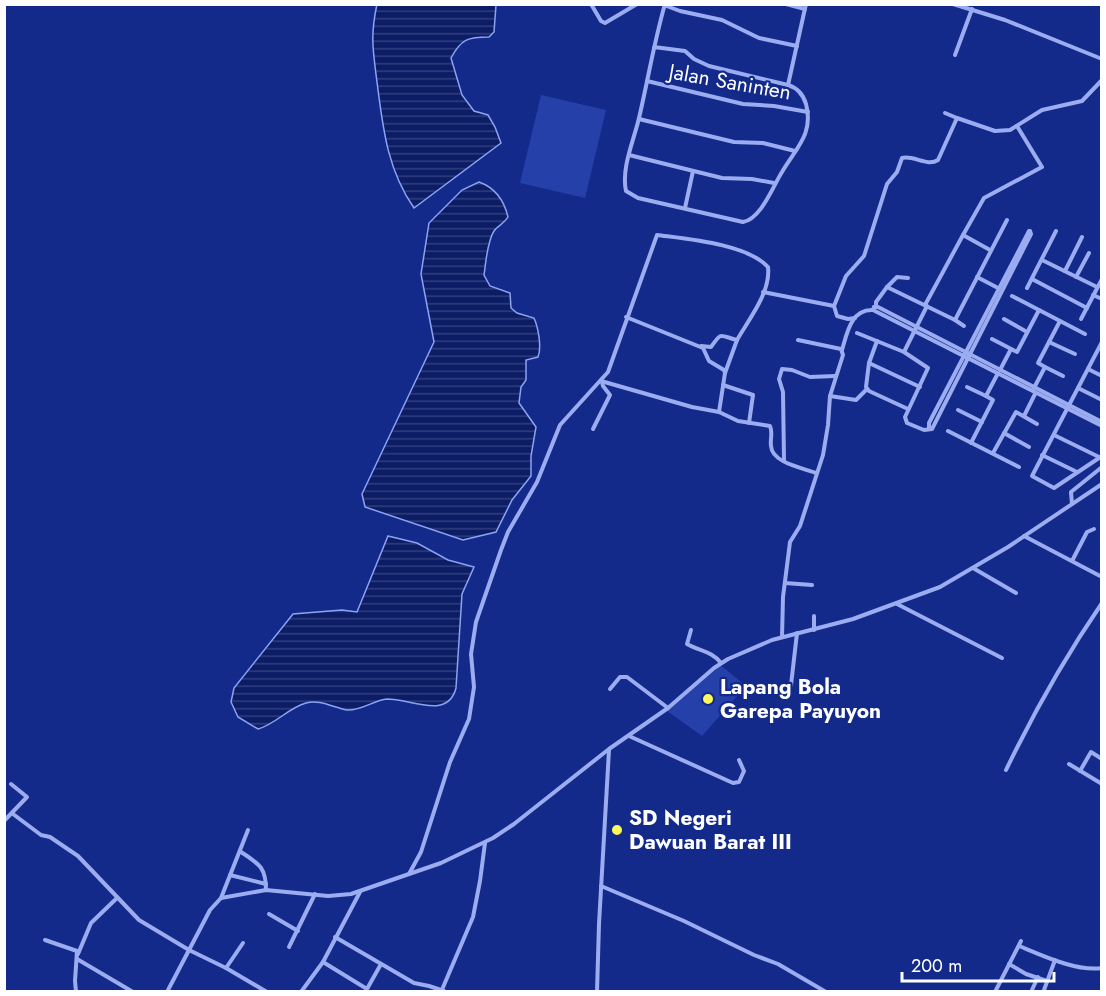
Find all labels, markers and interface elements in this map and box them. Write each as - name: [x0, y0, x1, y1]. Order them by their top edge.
- street label: Jalan Saninten: [664, 56, 793, 107]
- place label: Lapang Bola Garepa Payuyon: [720, 672, 881, 726]
- marker: Lapang Bola Garepa Payuyon: [701, 692, 715, 706]
- place label: SD Negeri Dawuan Barat III: [629, 803, 792, 857]
- marker: SD Negeri Dawuan Barat III: [610, 823, 624, 837]
- scale bar: [902, 945, 1054, 983]
- text: 200 m: [911, 953, 962, 979]

